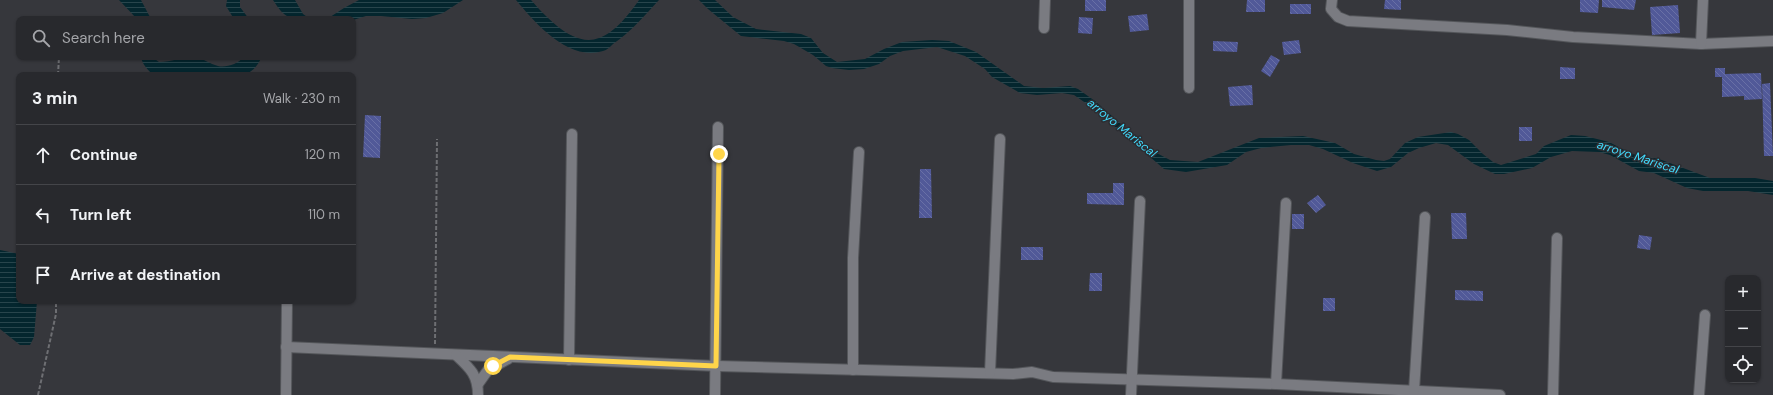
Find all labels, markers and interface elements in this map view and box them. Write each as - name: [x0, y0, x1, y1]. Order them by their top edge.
- search box: [16, 16, 356, 60]
- icon: search: [30, 27, 52, 49]
- text: Search here: [62, 28, 145, 48]
- text: 3 min: [32, 87, 77, 109]
- text: Walk · 230 m: [263, 90, 340, 107]
- water label: arroyo Mariscal: [1084, 95, 1160, 161]
- water label: arroyo Mariscal: [1595, 136, 1681, 178]
- icon: ahead: [32, 144, 54, 166]
- text: Continue: [70, 145, 138, 165]
- route end: [710, 145, 728, 163]
- text: 120 m: [305, 146, 340, 163]
- icon: left: [32, 204, 54, 226]
- text: Turn left: [70, 205, 131, 225]
- text: 110 m: [308, 206, 340, 223]
- icon: arrive: [32, 264, 54, 286]
- text: Arrive at destination: [70, 265, 221, 285]
- map controls: [1725, 275, 1761, 383]
- button: +: [1725, 275, 1761, 311]
- button: −: [1725, 311, 1761, 347]
- button: locate: [1725, 347, 1761, 383]
- route start: [484, 357, 502, 375]

